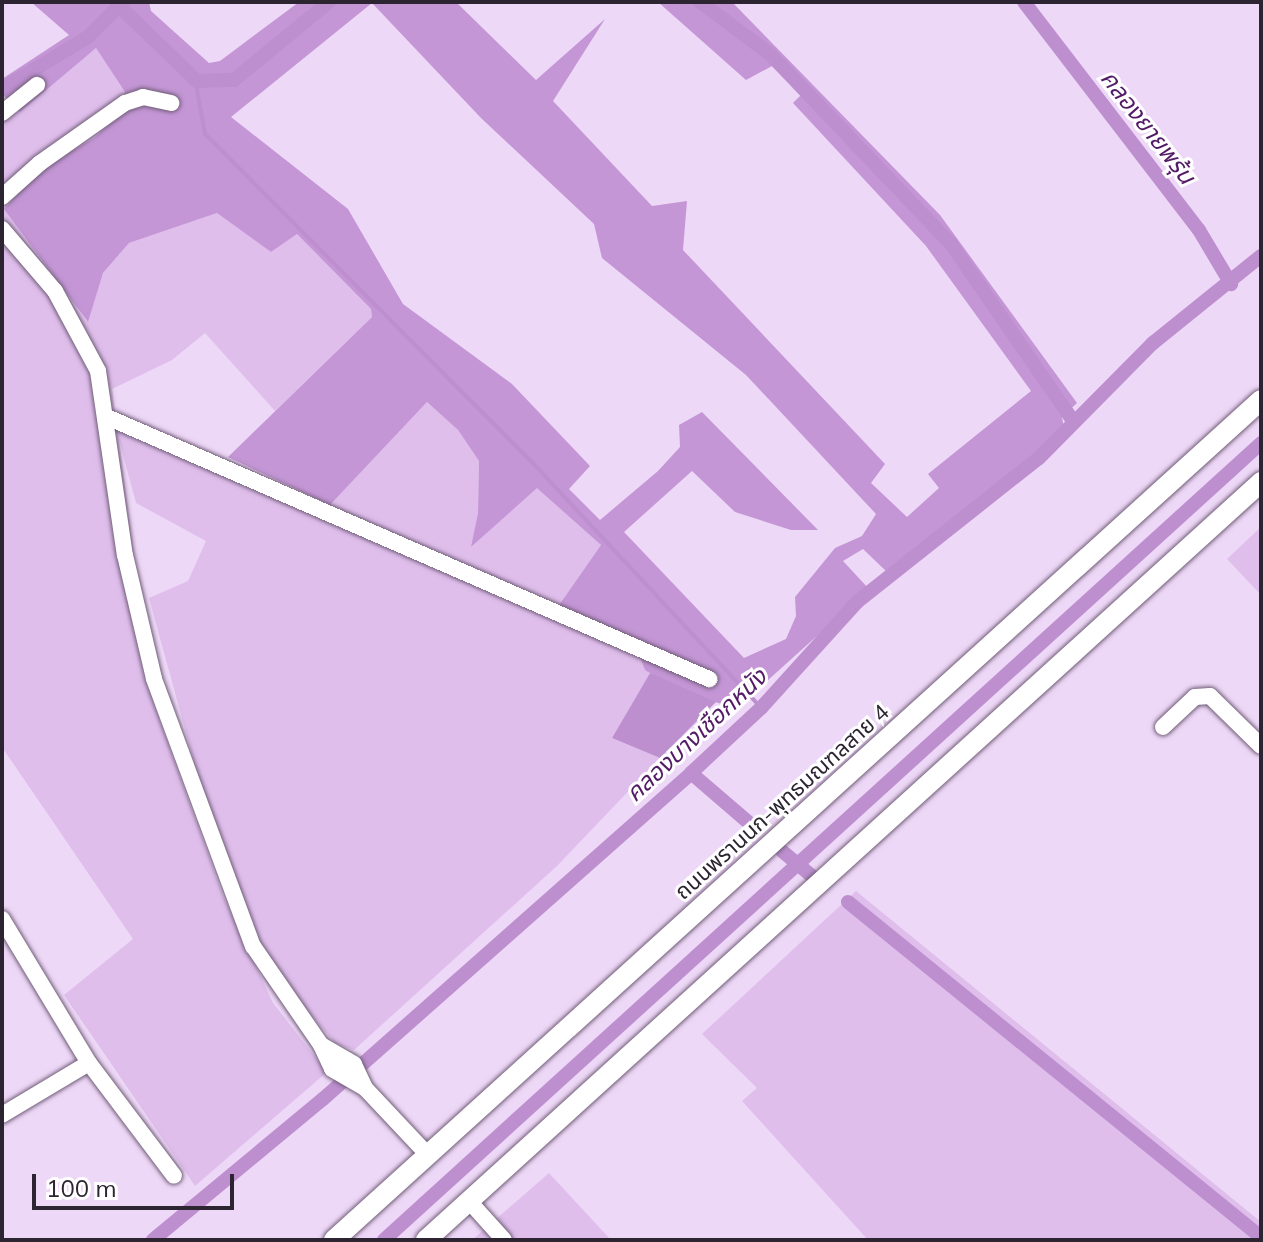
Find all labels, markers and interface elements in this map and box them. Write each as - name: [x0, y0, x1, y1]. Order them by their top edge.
- water label: คลองยายพรุ้น: [1095, 64, 1201, 190]
- water label: คลองบางเชือกหนัง: [620, 662, 772, 808]
- street label: ถนนพรานนก-พุทธมณฑลสาย 4: [670, 699, 894, 905]
- scale bar: [36, 1158, 238, 1208]
- text: 100 m: [46, 1173, 117, 1203]

